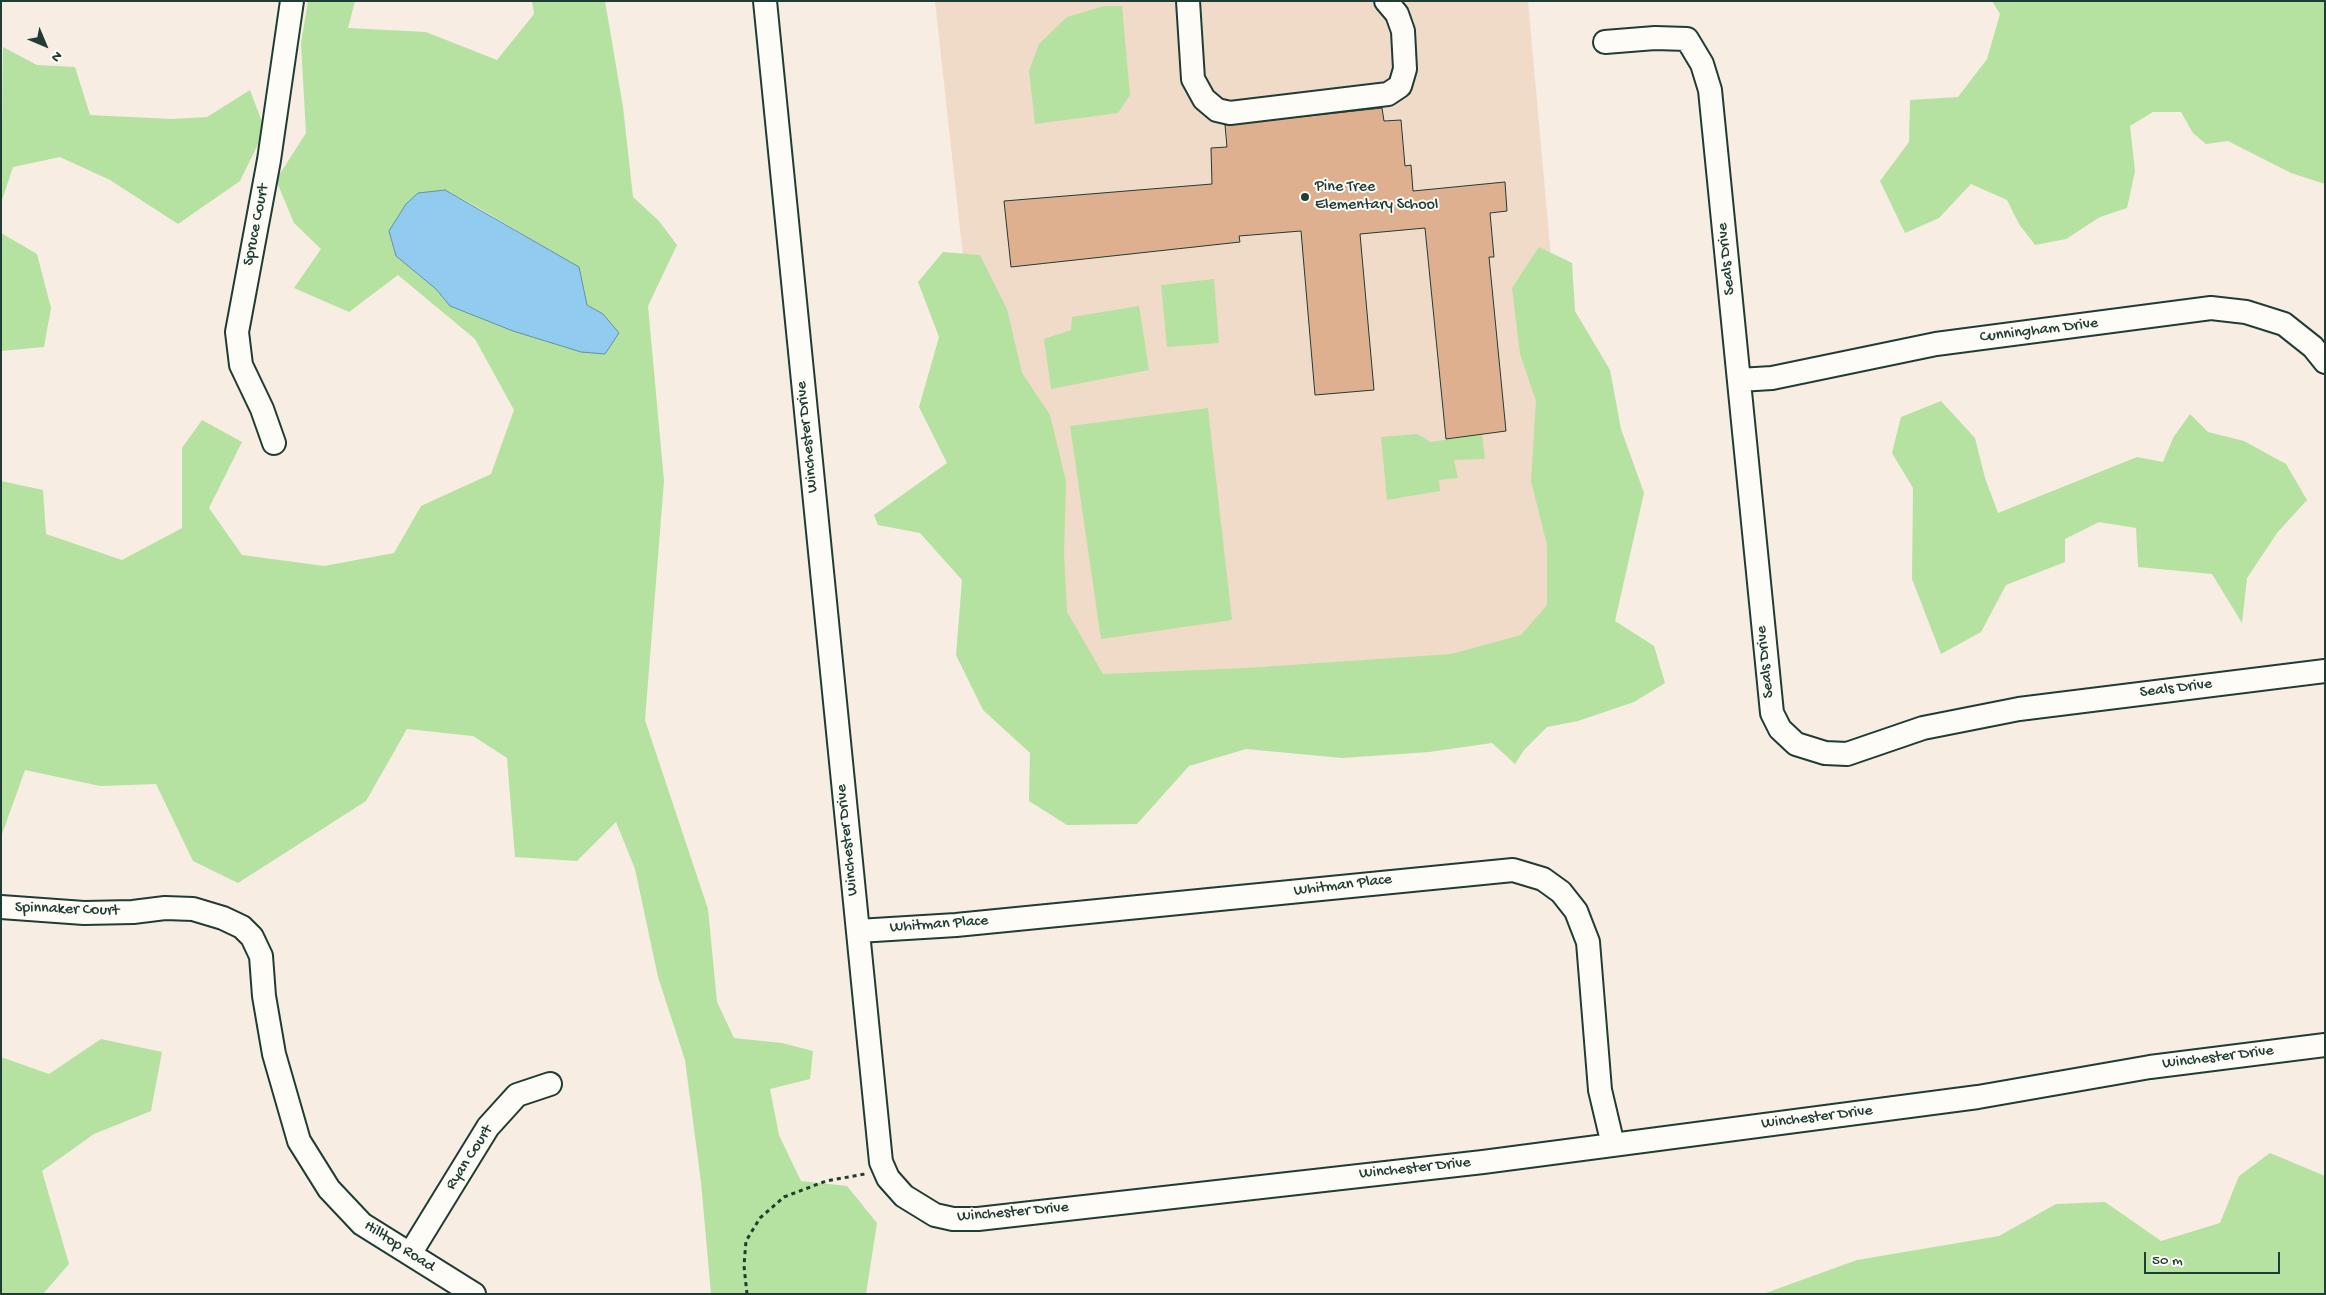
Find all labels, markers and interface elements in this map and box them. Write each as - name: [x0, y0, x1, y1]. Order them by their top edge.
- north arrow: [20, 20, 70, 70]
- text: N: [47, 47, 65, 65]
- place label: Pine Tree Elementary School: [1315, 178, 1438, 216]
- street label: Spruce Court: [240, 183, 274, 267]
- marker: Pine Tree Elementary School: [1299, 191, 1311, 203]
- street label: Seals Drive: [1714, 222, 1740, 296]
- street label: Cunningham Drive: [1979, 314, 2099, 348]
- street label: Winchester Drive: [793, 380, 823, 494]
- street label: Seals Drive: [1753, 625, 1779, 699]
- street label: Seals Drive: [2139, 675, 2213, 703]
- street label: Winchester Drive: [833, 783, 863, 897]
- street label: Whitman Place: [1293, 870, 1393, 902]
- street label: Spinnaker Court: [15, 899, 119, 921]
- street label: Whitman Place: [889, 912, 989, 938]
- street label: Winchester Drive: [2161, 1042, 2275, 1074]
- street label: Winchester Drive: [1760, 1102, 1874, 1134]
- street label: Ryan Court: [442, 1122, 498, 1194]
- street label: Winchester Drive: [1358, 1154, 1472, 1184]
- street label: Winchester Drive: [956, 1199, 1070, 1227]
- street label: Hilltop Road: [360, 1217, 438, 1277]
- scale bar: [2146, 1242, 2282, 1274]
- text: 50 m: [2152, 1252, 2183, 1270]

